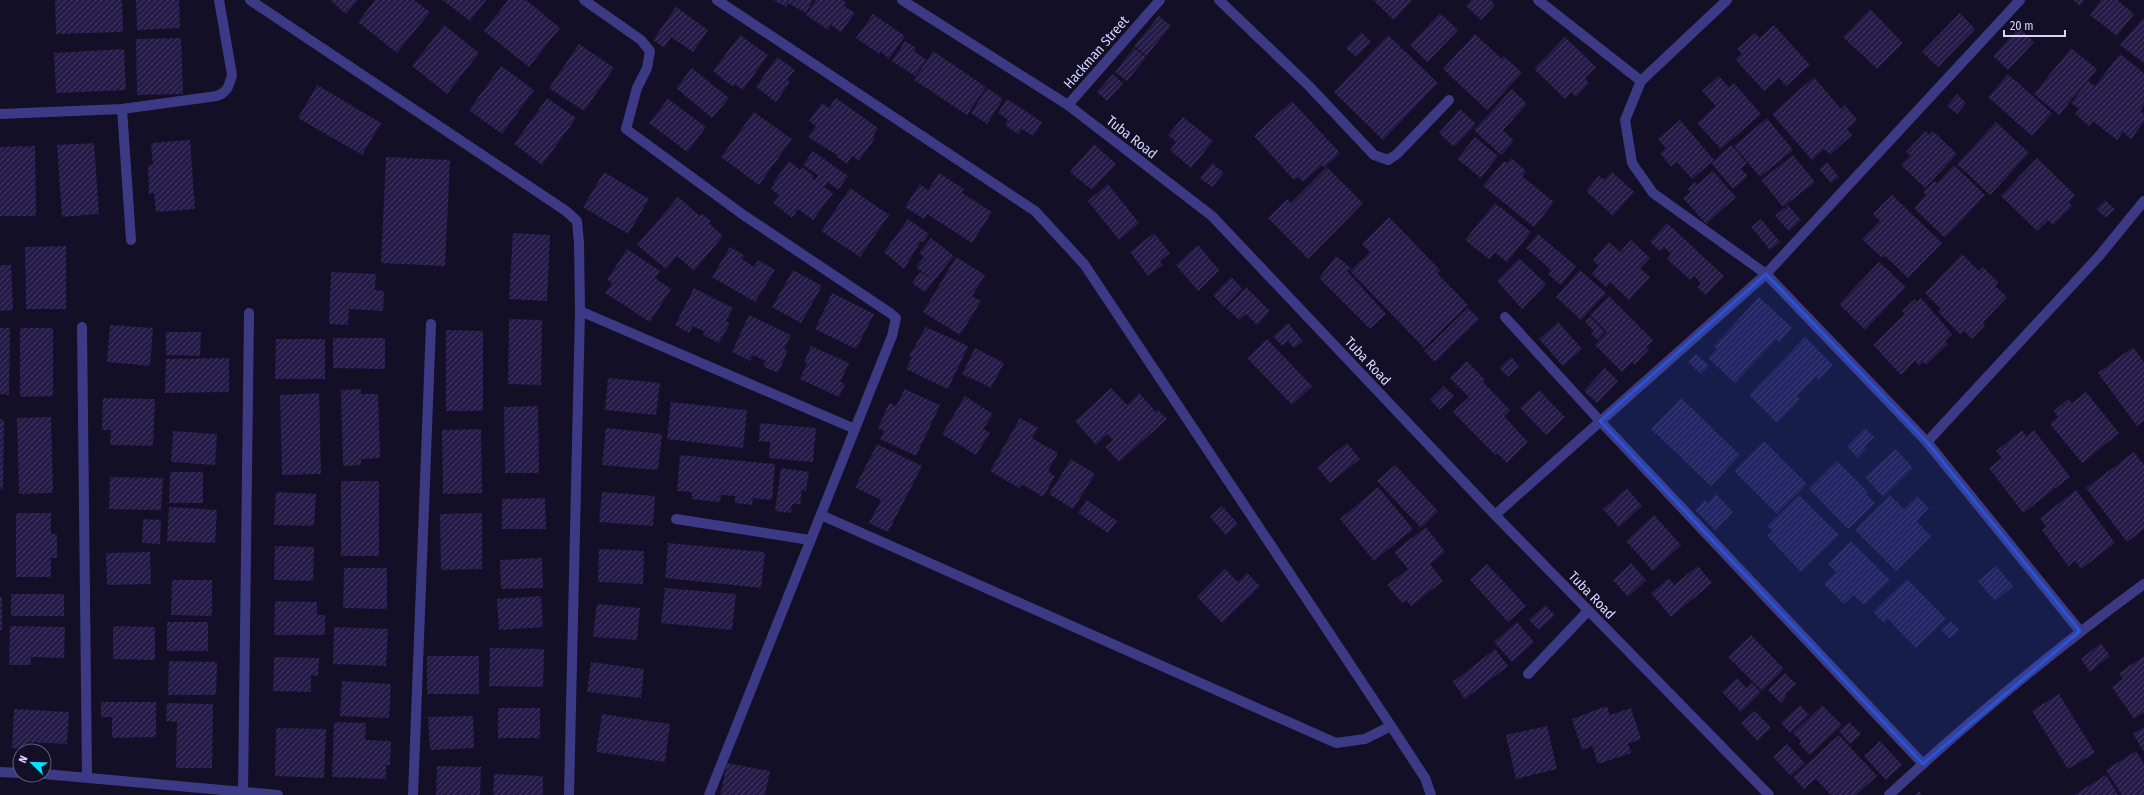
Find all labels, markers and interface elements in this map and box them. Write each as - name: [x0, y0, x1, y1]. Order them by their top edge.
- street label: Hackman Street: [1060, 12, 1133, 92]
- scale bar: [2004, 12, 2065, 38]
- text: 20 m: [2010, 19, 2034, 33]
- street label: Tuba Road: [1103, 112, 1160, 162]
- street label: Tuba Road: [1341, 334, 1394, 389]
- street label: Tuba Road: [1565, 568, 1619, 623]
- north arrow: [12, 743, 52, 783]
- text: N: [16, 754, 31, 765]

